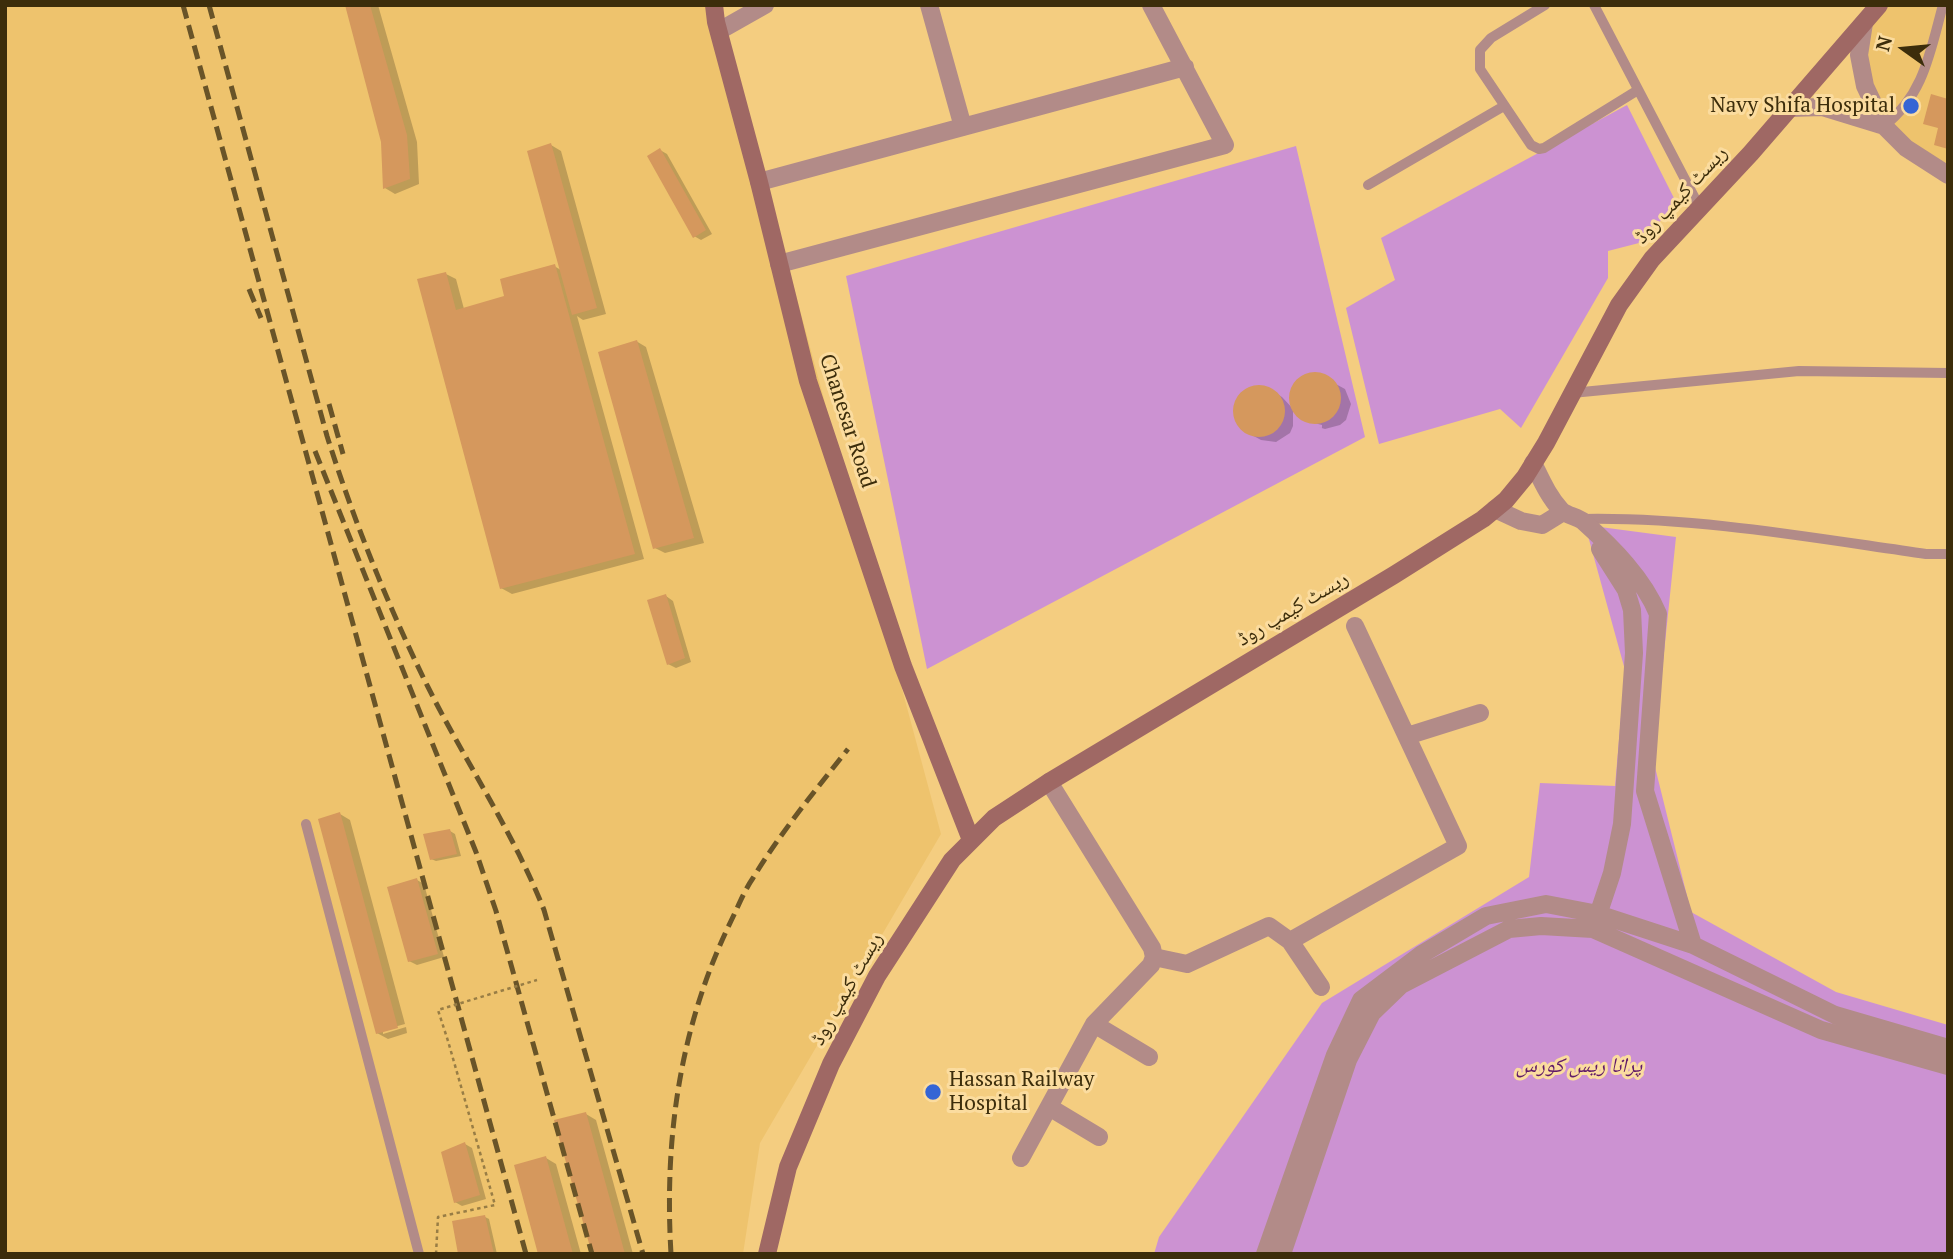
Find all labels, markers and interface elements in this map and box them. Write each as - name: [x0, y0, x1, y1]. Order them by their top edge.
- north arrow: [1869, 14, 1939, 84]
- text: N: [1869, 33, 1897, 54]
- place label: Navy Shifa Hospital: [1710, 93, 1895, 119]
- marker: Navy Shifa Hospital: [1901, 96, 1921, 116]
- street label: ریسٹ کیمپ روڈ: [1629, 141, 1733, 249]
- street label: Chanesar Road: [814, 351, 880, 491]
- street label: ریسٹ کیمپ روڈ: [1233, 566, 1353, 652]
- street label: ریسٹ کیمپ روڈ: [806, 928, 888, 1050]
- park label: پرانا ریس کورس: [1516, 1053, 1642, 1079]
- place label: Hassan Railway Hospital: [949, 1067, 1094, 1117]
- marker: Hassan Railway Hospital: [923, 1082, 943, 1102]

